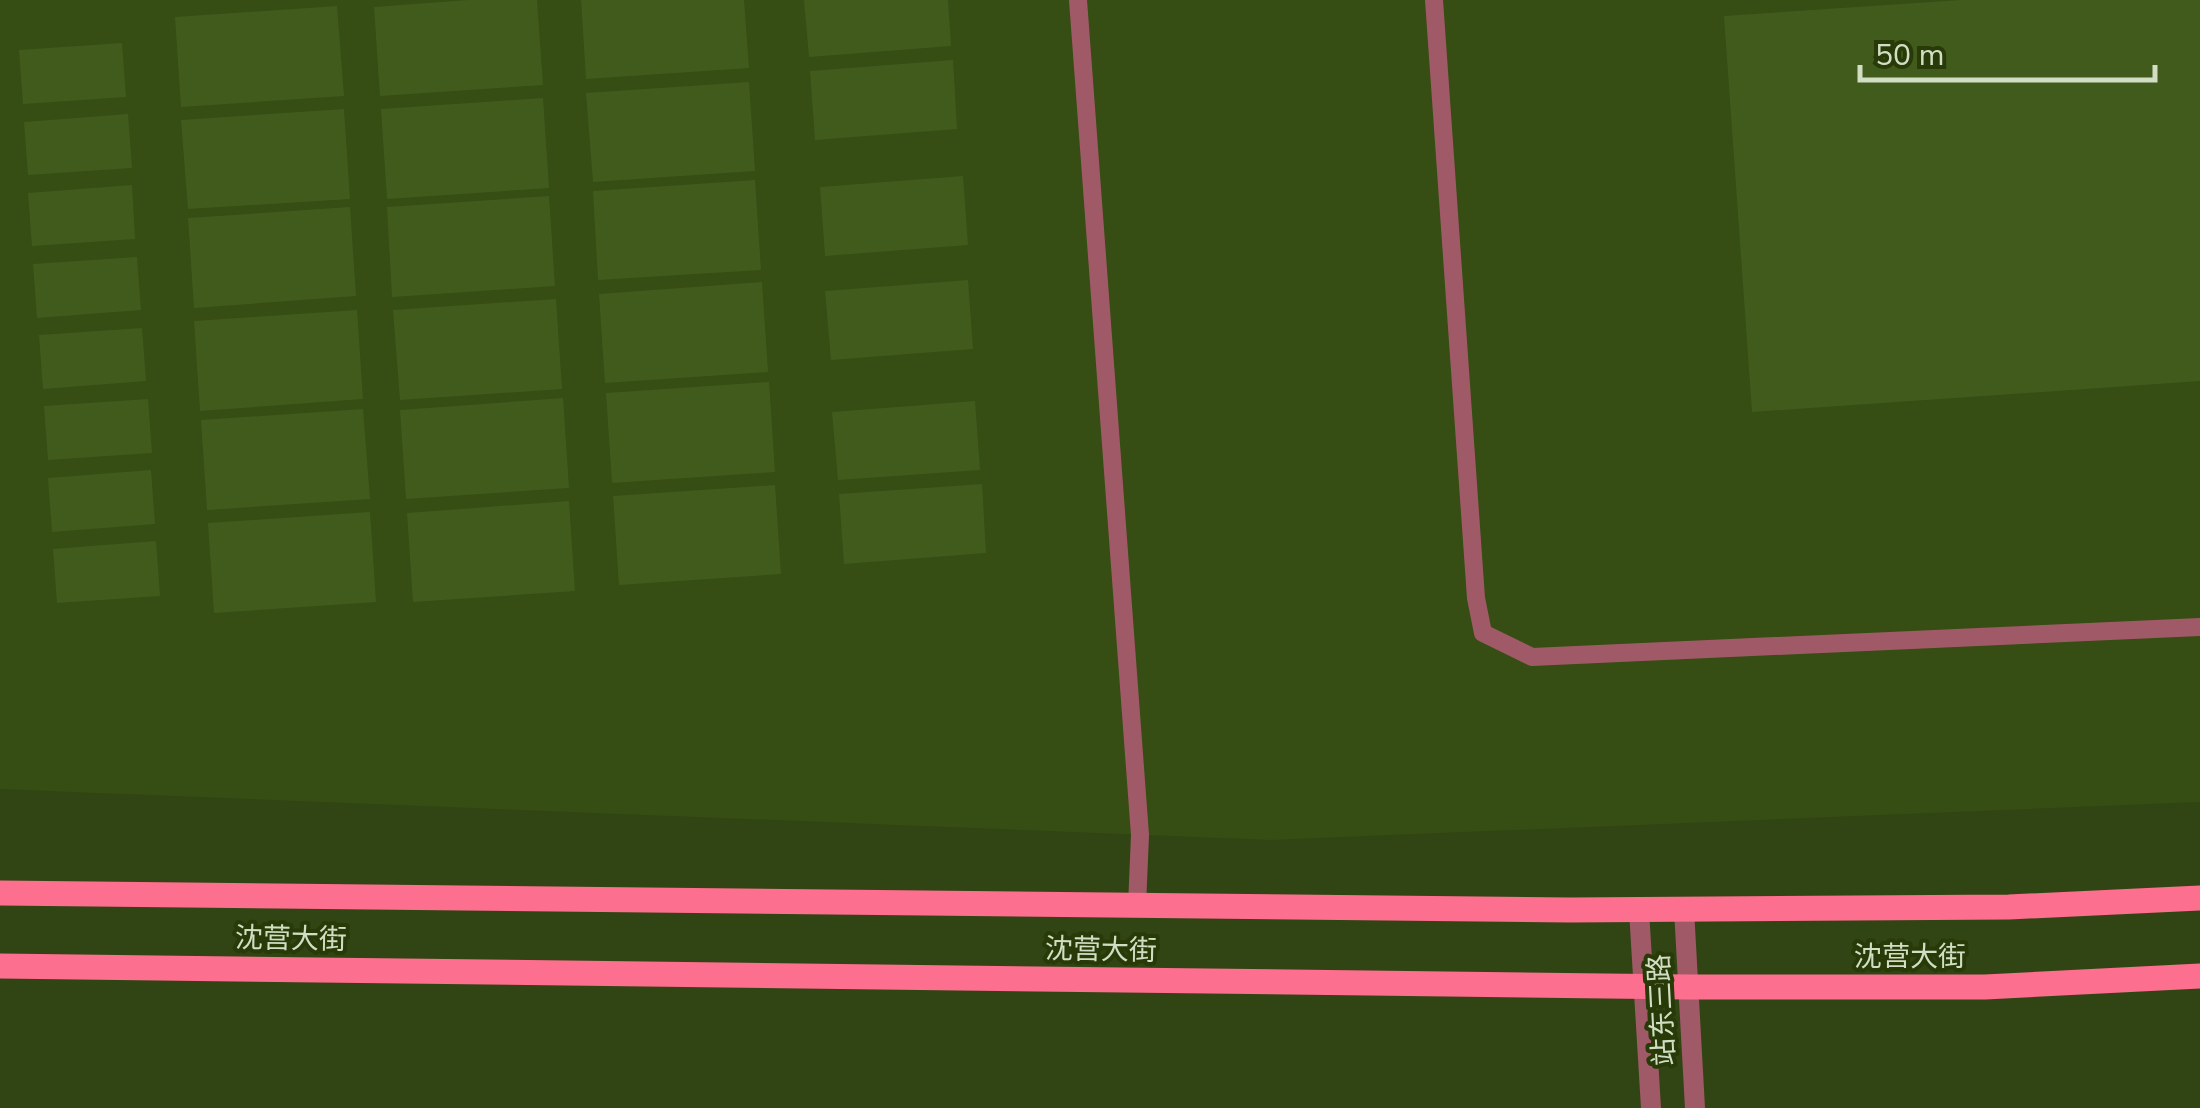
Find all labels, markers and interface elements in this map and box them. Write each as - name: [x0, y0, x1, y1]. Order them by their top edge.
- scale bar: [1860, 20, 2155, 82]
- text: 50 m: [1875, 35, 1944, 76]
- street label: 沈营大街: [235, 919, 347, 959]
- street label: 沈营大街: [1045, 930, 1157, 970]
- street label: 沈营大街: [1854, 938, 1966, 976]
- street label: 站东三路: [1640, 953, 1684, 1067]

